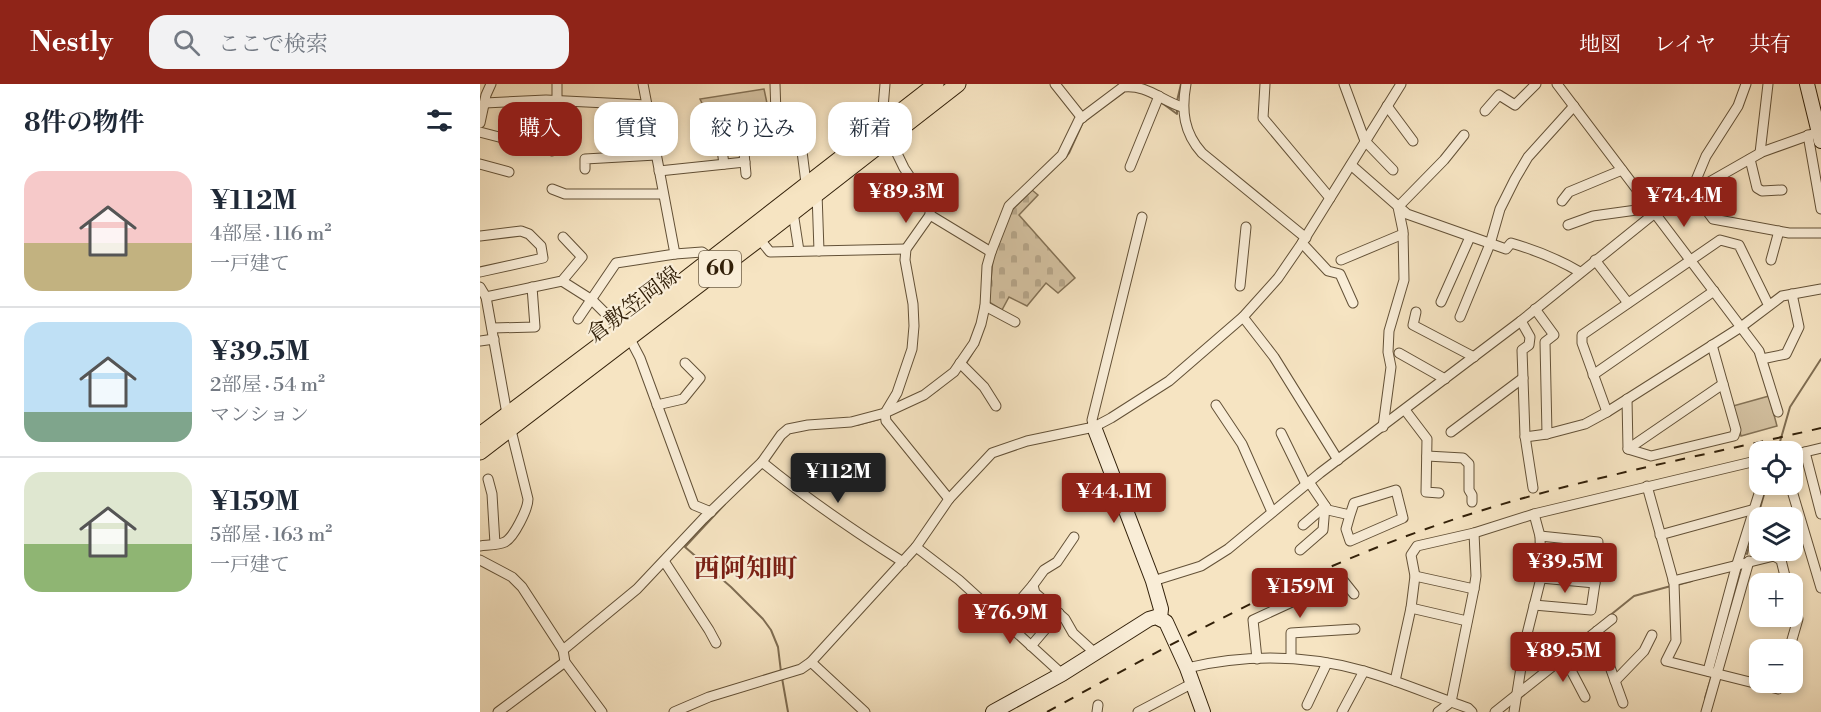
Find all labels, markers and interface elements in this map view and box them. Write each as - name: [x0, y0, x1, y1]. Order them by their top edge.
- search box: [149, 15, 569, 69]
- text: Nestly: [30, 25, 113, 60]
- icon: search: [170, 26, 203, 59]
- text: ここで検索: [218, 31, 328, 58]
- text: 地図: [1579, 32, 1621, 58]
- text: レイヤ: [1654, 32, 1716, 58]
- text: 共有: [1749, 32, 1791, 58]
- chip: 購入: [498, 102, 582, 156]
- chip: 賃貸: [594, 102, 678, 156]
- chip: 絞り込み: [690, 102, 816, 156]
- chip: 新着: [828, 102, 912, 156]
- icon: filters: [423, 104, 456, 137]
- text: 8件の物件: [24, 107, 145, 139]
- pin: ¥89.3M: [857, 173, 955, 224]
- pin: ¥74.4M: [1635, 177, 1733, 228]
- text: ¥89.3M: [868, 180, 944, 205]
- text: ¥74.4M: [1646, 184, 1722, 209]
- text: ¥112M: [210, 185, 297, 217]
- icon: home: [72, 195, 144, 267]
- text: 4部屋 · 116 m²: [210, 222, 331, 247]
- road number: 60: [699, 251, 741, 287]
- text: 一戸建て: [210, 252, 290, 277]
- street label: 倉敷笠岡線: [582, 261, 686, 349]
- text: ¥39.5M: [210, 336, 309, 368]
- icon: home: [72, 346, 144, 418]
- text: 2部屋 · 54 m²: [210, 373, 325, 398]
- text: マンション: [210, 403, 309, 428]
- map controls: [1749, 441, 1803, 693]
- button: locate: [1749, 441, 1803, 495]
- pin: ¥112M: [796, 453, 880, 504]
- text: ¥112M: [805, 460, 871, 485]
- pin: ¥44.1M: [1065, 473, 1163, 524]
- text: ¥44.1M: [1076, 480, 1152, 505]
- text: ¥159M: [210, 486, 299, 518]
- icon: home: [72, 496, 144, 568]
- button: layers: [1749, 507, 1803, 561]
- text: 5部屋 · 163 m²: [210, 523, 332, 548]
- pin: ¥39.5M: [1516, 543, 1614, 594]
- text: ¥39.5M: [1527, 550, 1603, 575]
- text: 一戸建て: [210, 553, 290, 578]
- district label: 西阿知町: [694, 553, 798, 585]
- pin: ¥159M: [1258, 568, 1342, 619]
- button: +: [1749, 573, 1803, 627]
- text: ¥159M: [1266, 575, 1334, 600]
- pin: ¥76.9M: [961, 594, 1059, 645]
- text: ¥76.9M: [972, 601, 1048, 626]
- pin: ¥89.5M: [1514, 632, 1612, 683]
- text: ¥89.5M: [1524, 639, 1602, 664]
- button: −: [1749, 639, 1803, 693]

